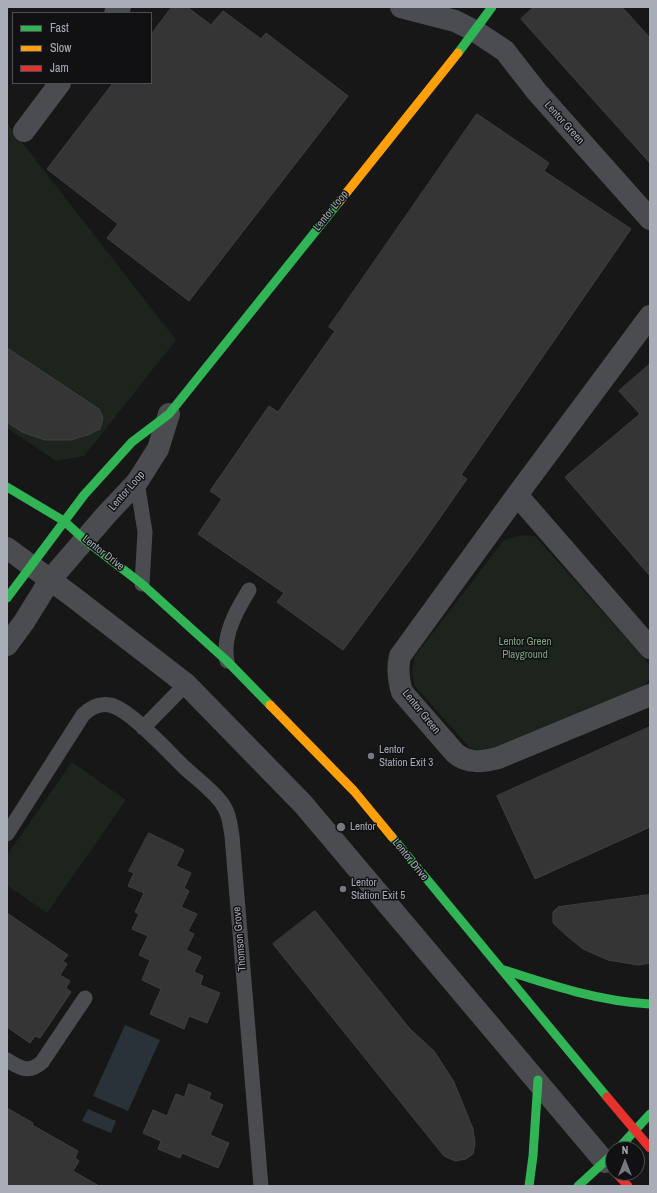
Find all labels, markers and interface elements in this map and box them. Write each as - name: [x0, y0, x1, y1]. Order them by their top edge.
- legend: [12, 12, 152, 84]
- text: Fast: [50, 20, 69, 36]
- text: Slow: [50, 40, 71, 56]
- text: Jam: [50, 60, 69, 76]
- street label: Lentor Green: [541, 99, 587, 147]
- street label: Lentor Loop: [311, 188, 351, 234]
- street label: Lentor Loop: [106, 469, 148, 513]
- street label: Lentor Drive: [79, 533, 127, 573]
- park label: Lentor Green Playground: [498, 635, 552, 661]
- street label: Lentor Green: [399, 687, 443, 737]
- place label: Lentor Station Exit 3: [379, 743, 433, 769]
- marker: Lentor Station Exit 3: [366, 751, 376, 761]
- place label: Lentor: [350, 820, 376, 834]
- marker: Lentor: [335, 821, 347, 833]
- street label: Lentor Drive: [389, 837, 431, 883]
- place label: Lentor Station Exit 5: [351, 876, 405, 902]
- marker: Lentor Station Exit 5: [338, 884, 348, 894]
- street label: Thomson Grove: [231, 906, 249, 972]
- north arrow: [605, 1141, 645, 1181]
- text: N: [622, 1143, 628, 1157]

